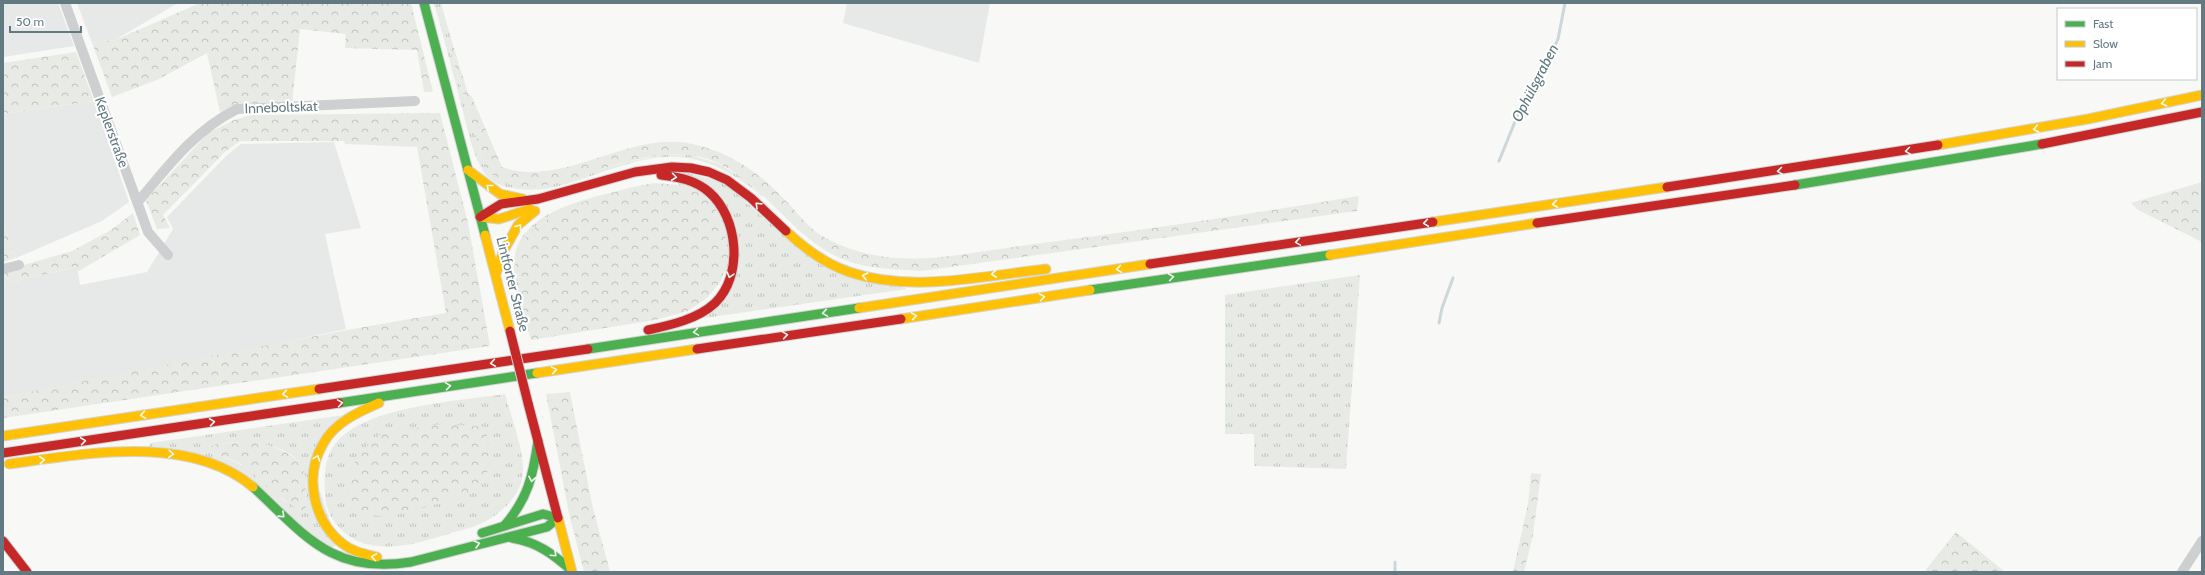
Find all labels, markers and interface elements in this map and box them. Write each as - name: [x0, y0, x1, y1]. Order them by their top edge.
- scale bar: [10, 8, 81, 34]
- legend: [2057, 8, 2197, 80]
- text: 50 m: [16, 14, 44, 29]
- text: Fast: [2093, 16, 2113, 31]
- text: Slow: [2093, 36, 2118, 51]
- water label: Ophülsgraben: [1508, 41, 1562, 125]
- text: Jam: [2092, 56, 2112, 71]
- street label: Keplerstraße: [91, 94, 133, 170]
- street label: Inneboltskat: [244, 97, 318, 117]
- one-way arrow: [2161, 98, 2167, 107]
- one-way arrow: [2033, 124, 2040, 132]
- one-way arrow: [1905, 146, 1911, 155]
- one-way arrow: [1777, 166, 1783, 175]
- one-way arrow: [671, 172, 678, 181]
- one-way arrow: [486, 185, 493, 192]
- one-way arrow: [1552, 199, 1558, 208]
- one-way arrow: [755, 202, 763, 210]
- one-way arrow: [1423, 218, 1429, 227]
- one-way arrow: [514, 224, 521, 231]
- street label: Lintforter Straße: [492, 235, 534, 333]
- one-way arrow: [1294, 237, 1301, 246]
- one-way arrow: [1116, 264, 1123, 273]
- one-way arrow: [991, 270, 997, 279]
- one-way arrow: [726, 272, 735, 279]
- one-way arrow: [861, 272, 868, 281]
- one-way arrow: [1168, 273, 1174, 282]
- one-way arrow: [1039, 293, 1045, 301]
- one-way arrow: [822, 308, 828, 317]
- one-way arrow: [911, 312, 917, 321]
- one-way arrow: [693, 327, 699, 336]
- one-way arrow: [782, 331, 788, 340]
- one-way arrow: [490, 358, 496, 367]
- one-way arrow: [551, 366, 557, 375]
- one-way arrow: [445, 382, 451, 391]
- one-way arrow: [282, 389, 288, 398]
- one-way arrow: [337, 399, 343, 407]
- one-way arrow: [140, 410, 146, 419]
- one-way arrow: [209, 418, 215, 427]
- one-way arrow: [80, 437, 86, 446]
- one-way arrow: [168, 450, 174, 459]
- one-way arrow: [313, 454, 321, 461]
- one-way arrow: [39, 455, 45, 464]
- one-way arrow: [528, 476, 536, 482]
- one-way arrow: [277, 510, 285, 518]
- one-way arrow: [474, 540, 481, 549]
- one-way arrow: [549, 549, 556, 556]
- one-way arrow: [370, 553, 377, 561]

